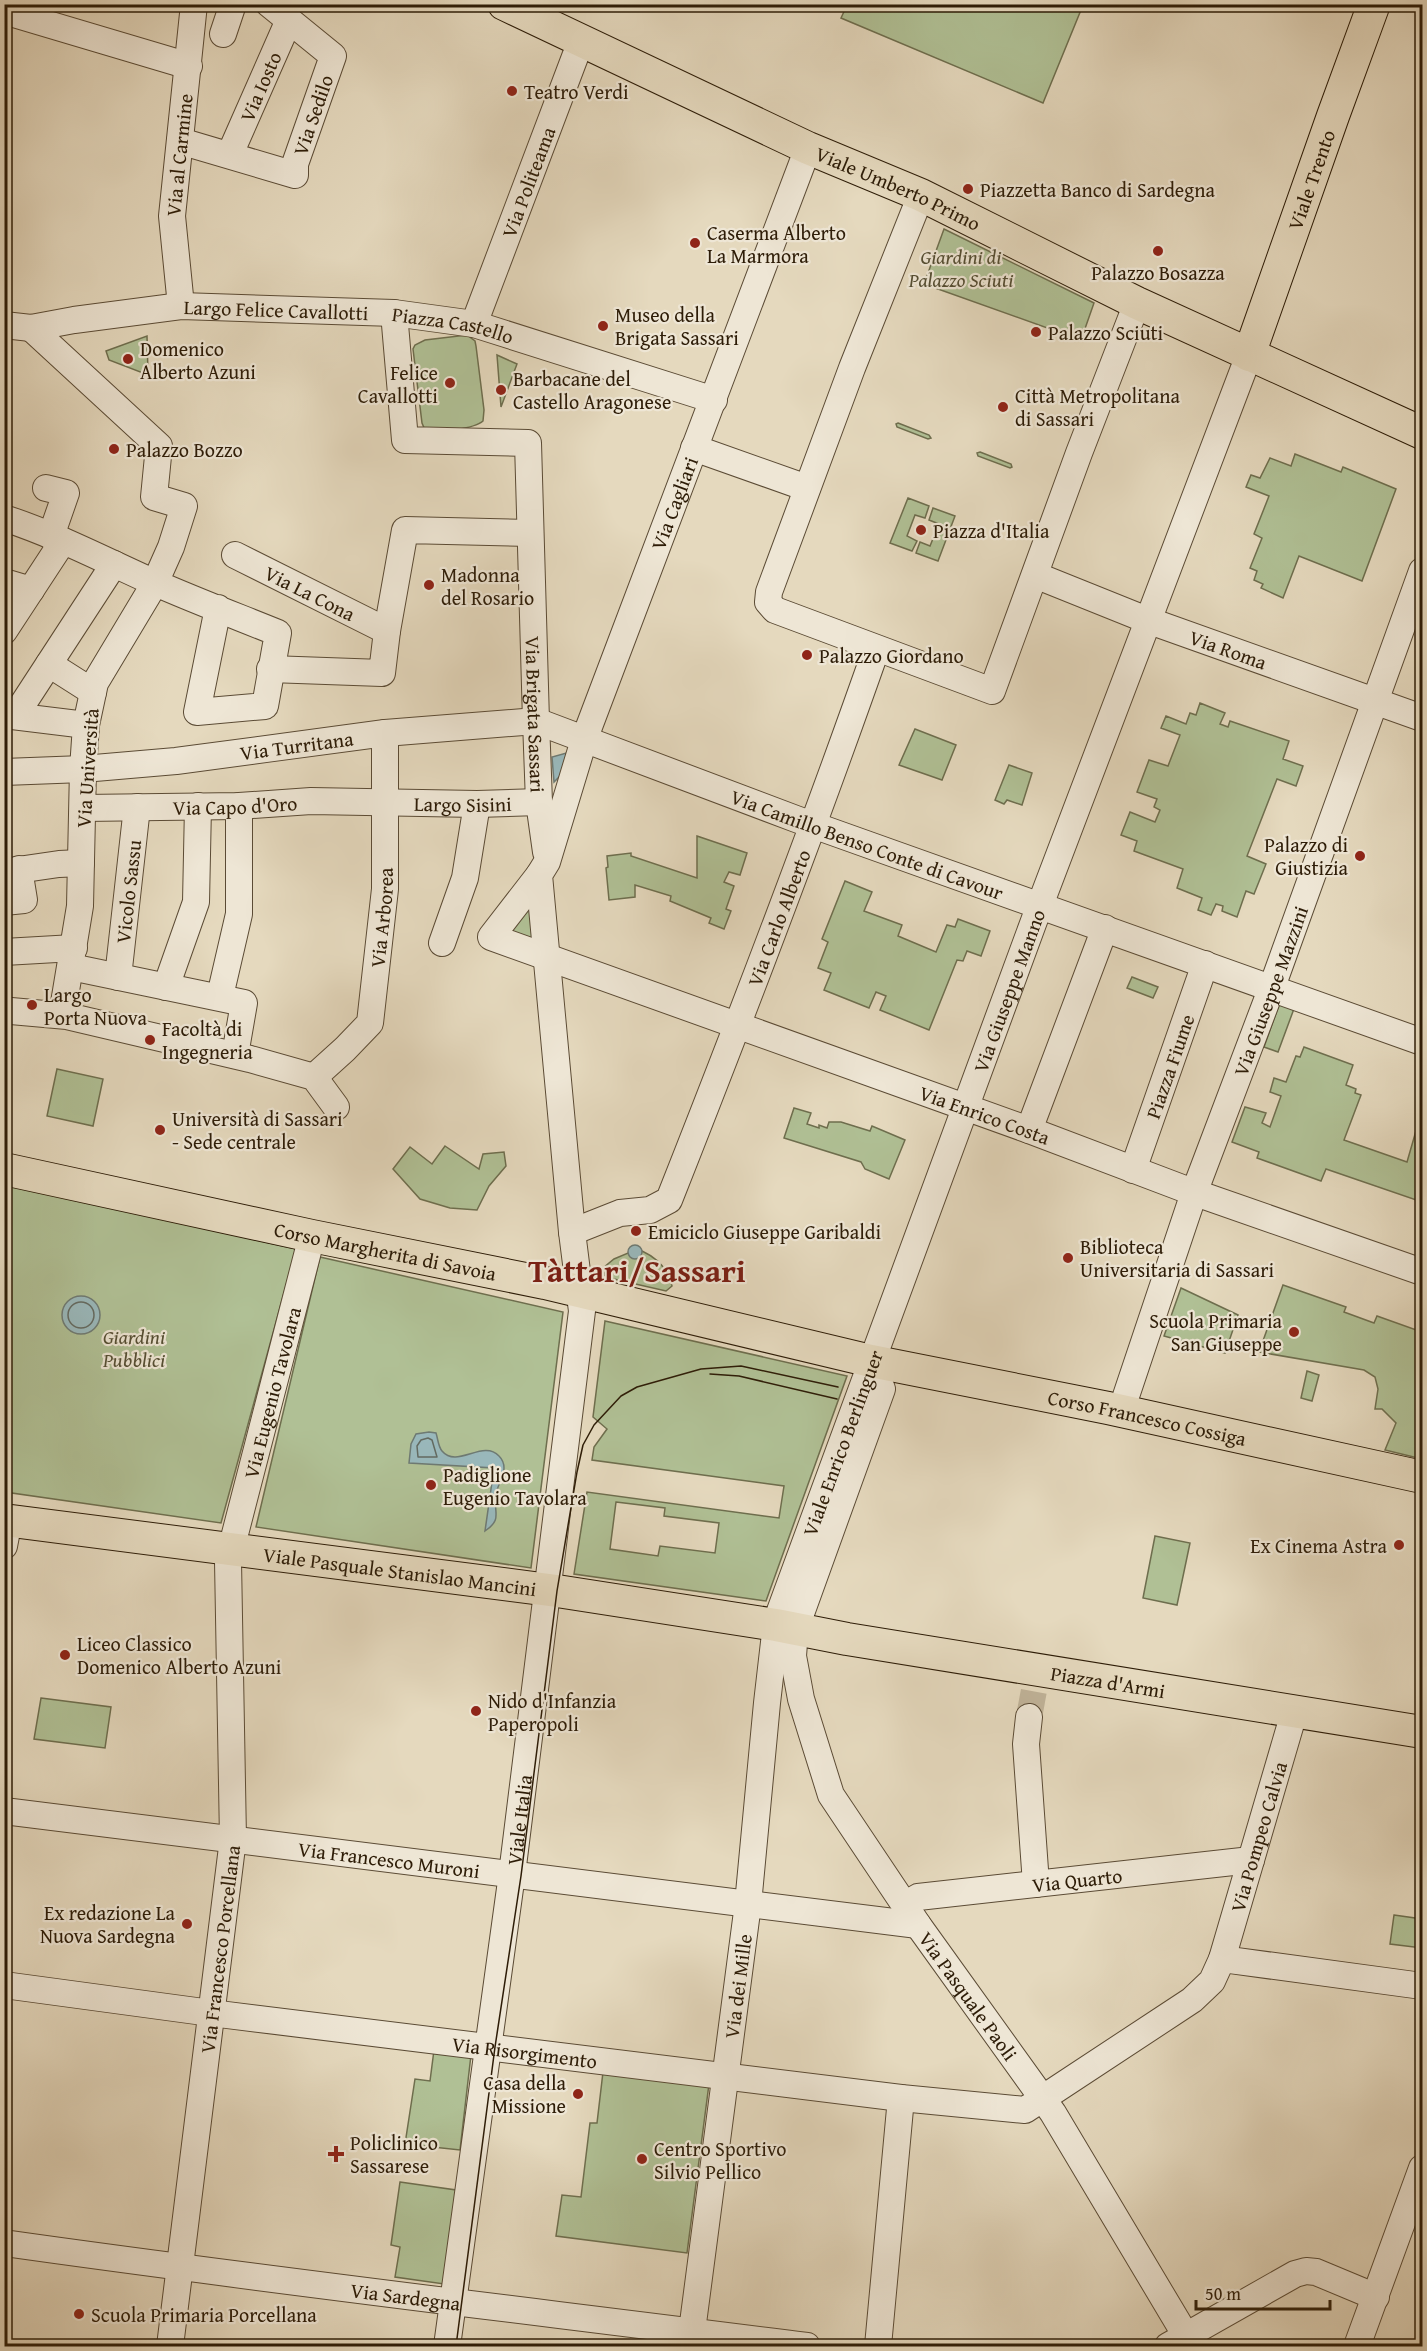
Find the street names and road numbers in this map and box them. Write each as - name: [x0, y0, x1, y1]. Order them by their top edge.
- street label: Via Iosto: [232, 46, 288, 126]
- street label: Via Sedilo: [285, 70, 340, 159]
- street label: Via al Carmine: [158, 92, 199, 218]
- street label: Via Politeama: [494, 122, 562, 241]
- street label: Viale Trento: [1280, 125, 1342, 234]
- street label: Viale Umberto Primo: [811, 138, 986, 237]
- street label: Largo Felice Cavallotti: [183, 292, 369, 327]
- street label: Piazza Castello: [390, 298, 517, 350]
- street label: Via Cagliari: [643, 452, 705, 554]
- street label: Via La Cona: [260, 558, 361, 628]
- street label: Via Roma: [1186, 622, 1271, 676]
- street label: Via Brigata Sassari: [519, 636, 553, 794]
- street label: Via Università: [68, 707, 106, 829]
- street label: Via Turritana: [238, 723, 355, 767]
- street label: Via Camillo Benso Conte di Cavour: [727, 781, 1008, 906]
- street label: Via Capo d'Oro: [173, 787, 298, 821]
- street label: Largo Sisini: [414, 788, 513, 819]
- street label: Vicolo Sassu: [107, 838, 148, 945]
- street label: Via Carlo Alberto: [739, 845, 817, 990]
- street label: Via Arborea: [362, 867, 400, 969]
- street label: Via Giuseppe Mazzini: [1225, 901, 1315, 1080]
- street label: Via Giuseppe Manno: [965, 905, 1052, 1076]
- street label: Piazza Fiume: [1138, 1010, 1201, 1122]
- street label: Via Enrico Costa: [915, 1077, 1055, 1151]
- street label: Corso Margherita di Savoia: [272, 1214, 499, 1287]
- street label: Via Eugenio Tavolara: [235, 1303, 308, 1481]
- street label: Viale Enrico Berlinguer: [794, 1346, 889, 1540]
- street label: Corso Francesco Cossiga: [1046, 1382, 1250, 1453]
- street label: Viale Pasquale Stanislao Mancini: [261, 1539, 538, 1603]
- street label: Piazza d'Armi: [1049, 1658, 1168, 1705]
- street label: Via Pompeo Calvia: [1222, 1757, 1294, 1915]
- street label: Viale Italia: [499, 1772, 539, 1867]
- street label: Via Francesco Muroni: [296, 1833, 482, 1885]
- street label: Via Francesco Porcellana: [192, 1843, 247, 2055]
- street label: Via Quarto: [1031, 1860, 1124, 1899]
- street label: Via Pasquale Paoli: [912, 1925, 1025, 2066]
- street label: Via dei Mille: [716, 1932, 758, 2040]
- street label: Via Risorgimento: [451, 2028, 599, 2075]
- street label: Via Sardegna: [349, 2275, 463, 2317]

